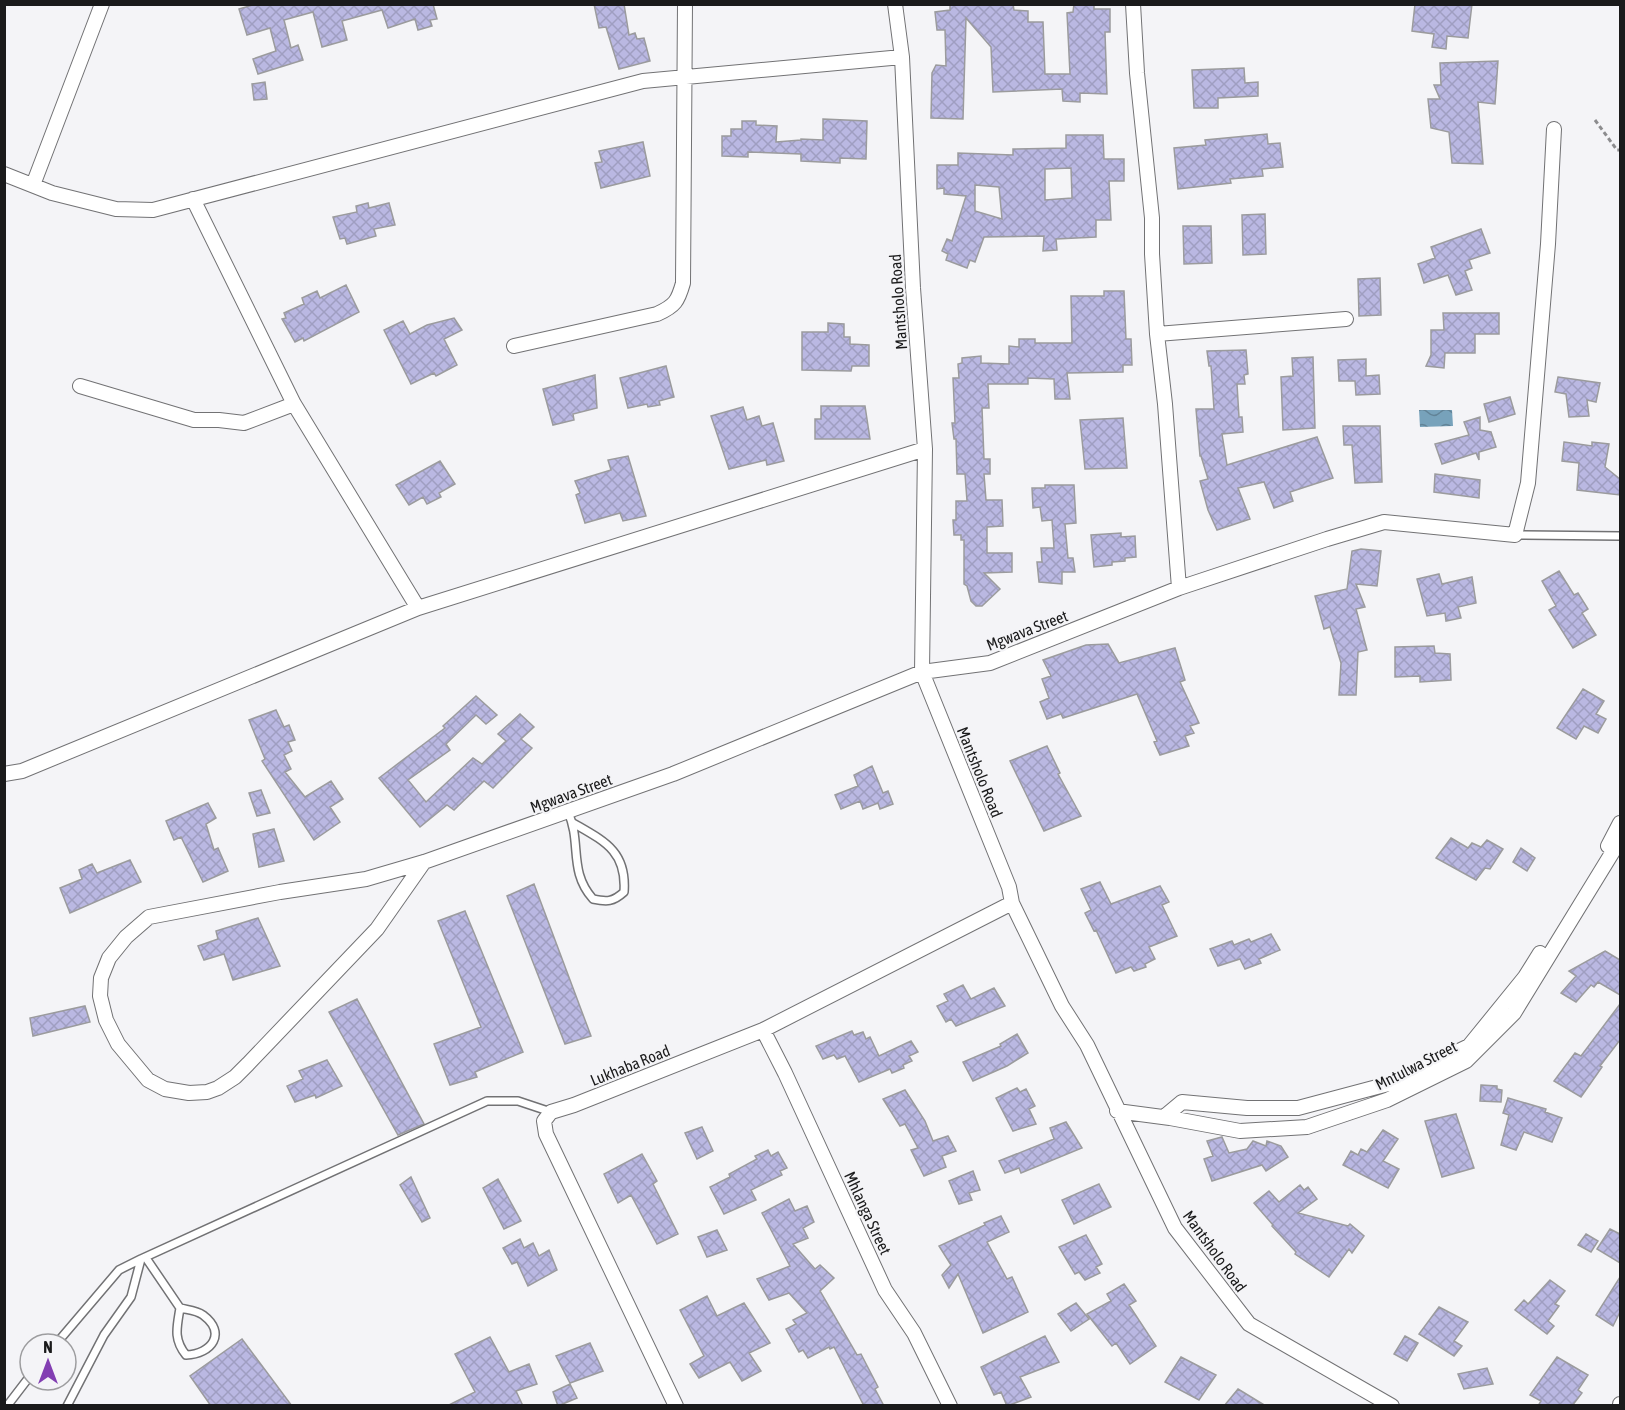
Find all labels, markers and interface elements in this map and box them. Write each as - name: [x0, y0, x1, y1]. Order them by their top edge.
- street label: Mantsholo Road: [886, 254, 910, 350]
- street label: Mgwava Street: [984, 606, 1071, 655]
- street label: Mantsholo Road: [954, 724, 1006, 820]
- street label: Mgwava Street: [528, 770, 615, 817]
- street label: Mntulwa Street: [1372, 1037, 1460, 1093]
- street label: Lukhaba Road: [588, 1041, 672, 1089]
- street label: Mhlanga Street: [840, 1169, 895, 1258]
- street label: Mantsholo Road: [1180, 1207, 1250, 1295]
- north arrow: [18, 1332, 78, 1392]
- text: N: [43, 1338, 53, 1356]

